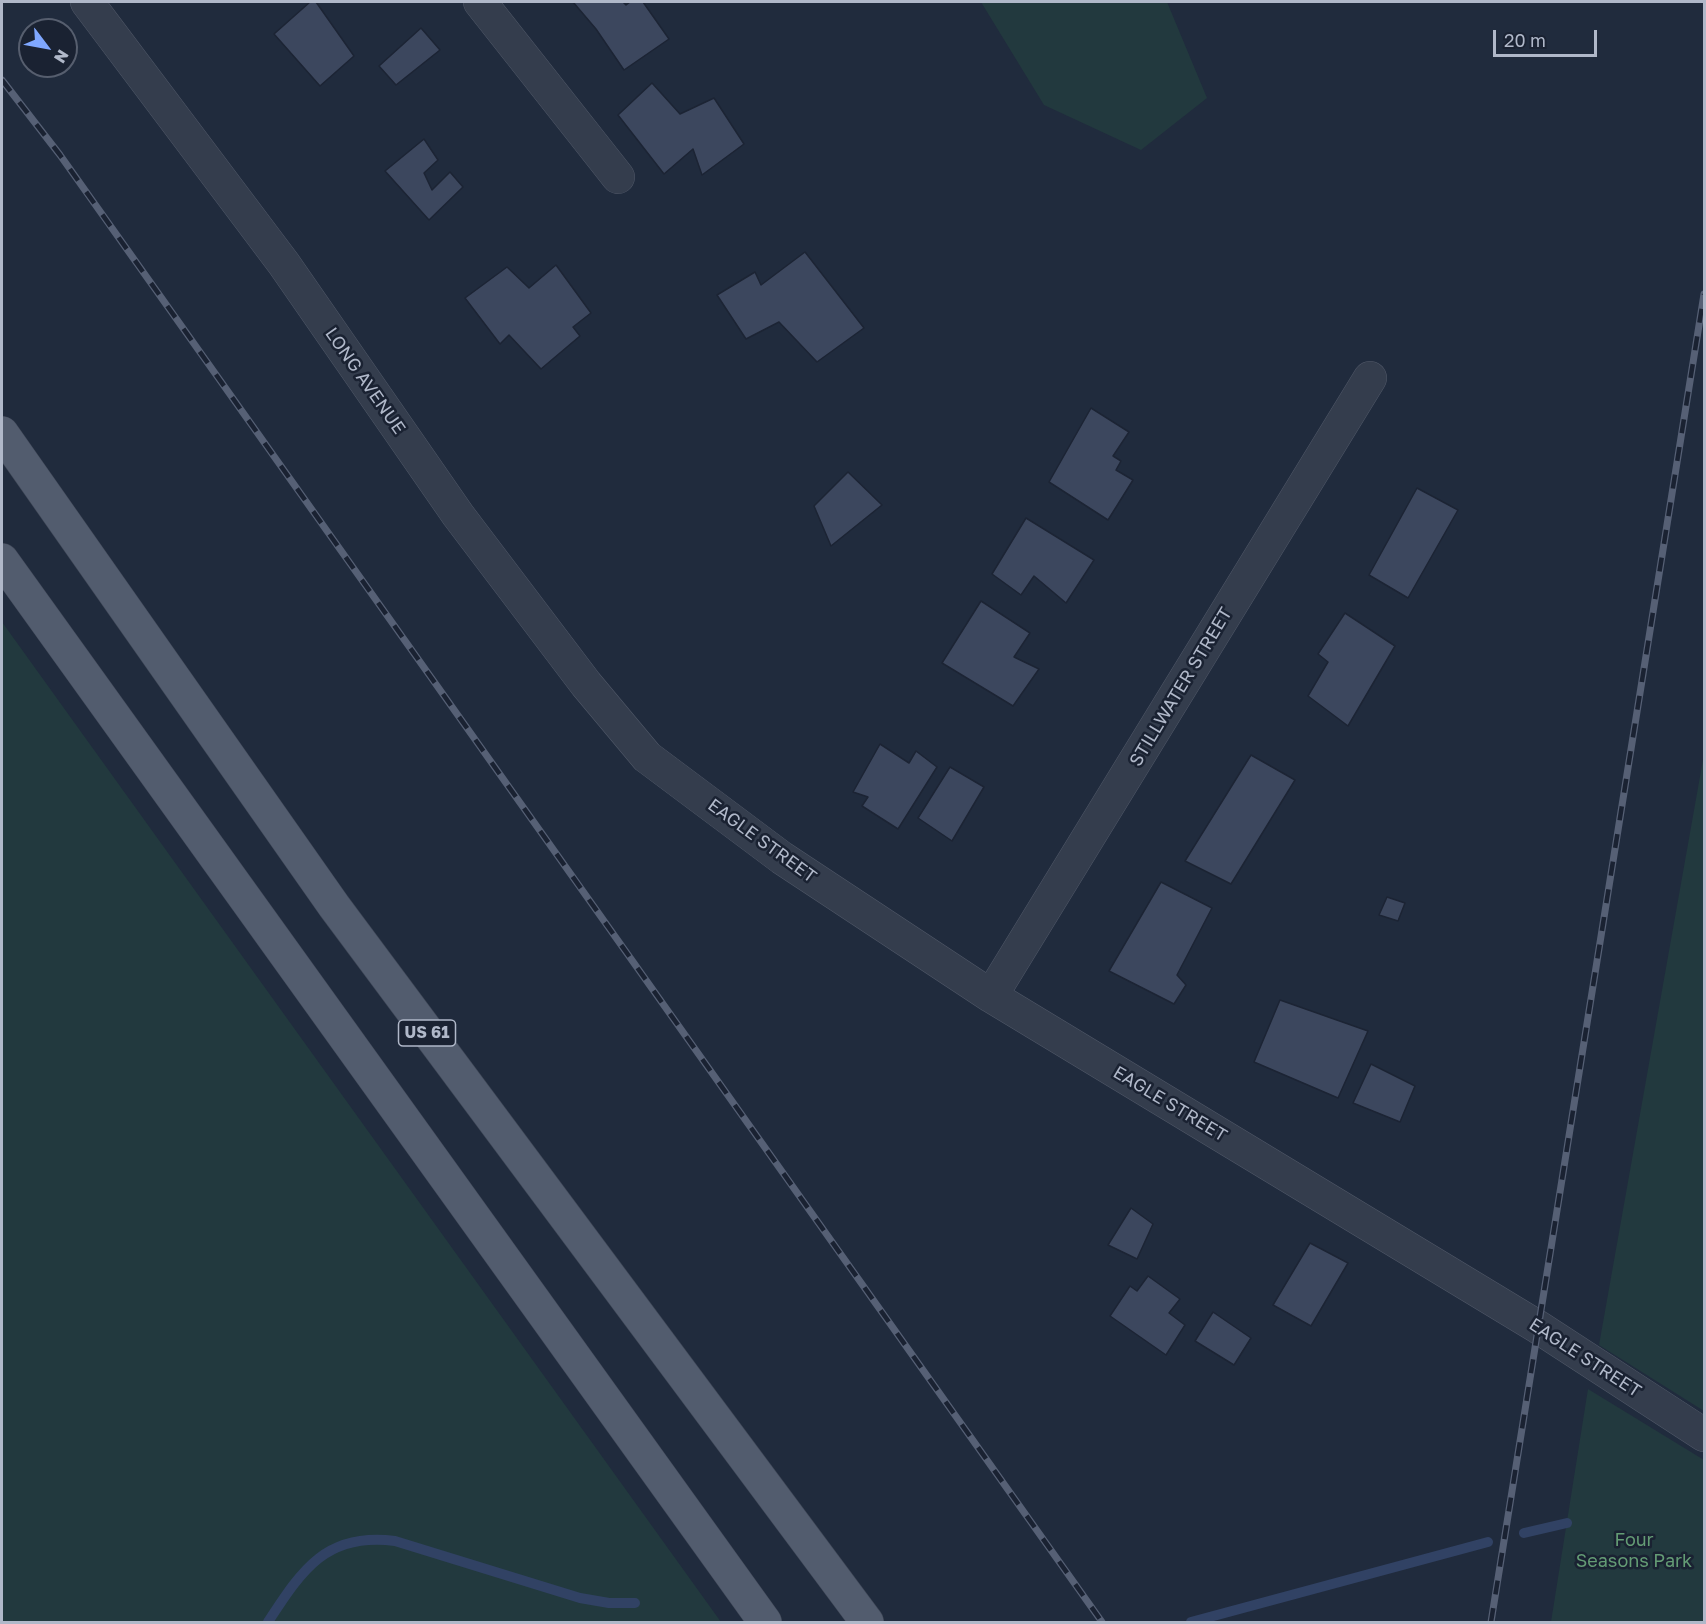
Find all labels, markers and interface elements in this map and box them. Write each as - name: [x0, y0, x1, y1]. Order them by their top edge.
- north arrow: [18, 18, 78, 78]
- scale bar: [1496, 18, 1600, 56]
- text: 20 m: [1504, 29, 1546, 51]
- text: N: [50, 46, 73, 67]
- street label: LONG AVENUE: [320, 324, 410, 438]
- street label: STILLWATER STREET: [1125, 604, 1237, 770]
- street label: EAGLE STREET: [703, 794, 821, 888]
- road number: US 61: [398, 1020, 456, 1046]
- street label: EAGLE STREET: [1109, 1061, 1231, 1147]
- street label: EAGLE STREET: [1525, 1314, 1645, 1402]
- park label: Four Seasons Park: [1576, 1529, 1692, 1572]

